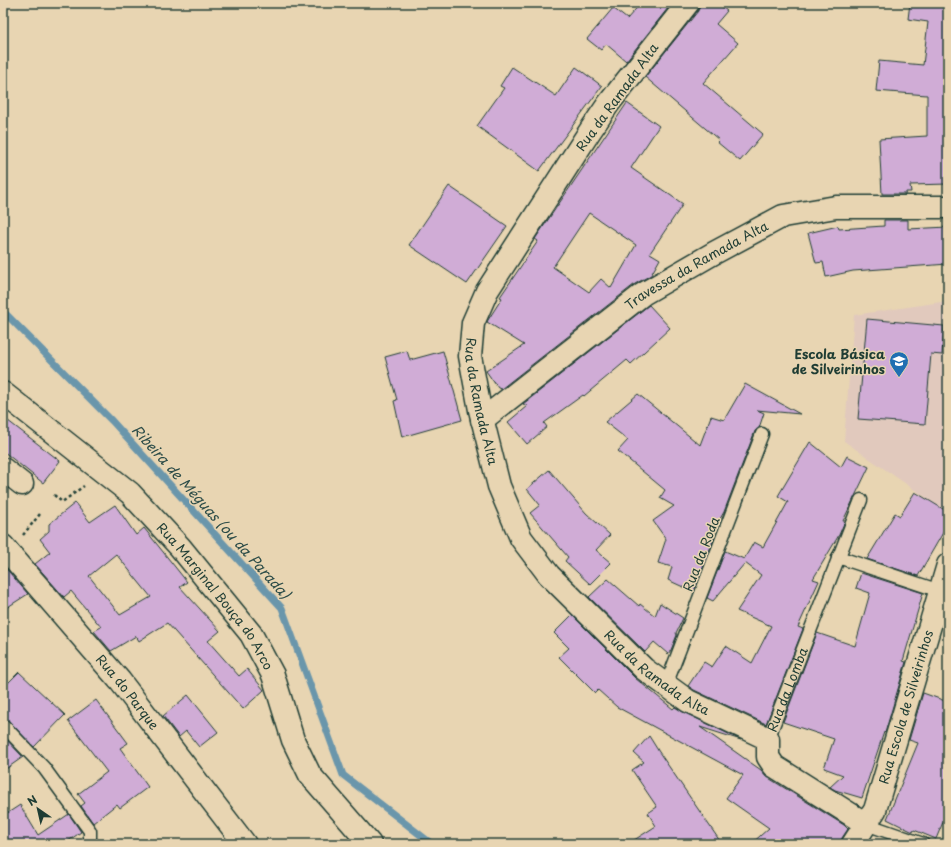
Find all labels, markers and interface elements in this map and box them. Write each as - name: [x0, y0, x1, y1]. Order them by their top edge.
- street label: Rua da Ramada Alta: [571, 38, 663, 155]
- street label: Travessa da Ramada Alta: [620, 216, 771, 314]
- street label: Rua da Ramada Alta: [461, 337, 504, 468]
- place label: Escola Básica de Silveirinhos: [792, 344, 885, 378]
- school or university icon: Escola Básica de Silveirinhos: [888, 350, 910, 378]
- water label: Ribeira de Méguas (ou da Parada): [127, 420, 297, 605]
- street label: Rua da Roda: [678, 514, 724, 594]
- street label: Rua Marginal Bouça do Arco: [153, 518, 278, 673]
- street label: Rua da Ramada Alta: [601, 625, 714, 719]
- street label: Rua Escola de Silveirinhos: [873, 627, 937, 786]
- street label: Rua da Lomba: [762, 643, 812, 735]
- street label: Rua do Parque: [92, 650, 164, 733]
- north arrow: [18, 789, 58, 829]
- text: N: [24, 791, 41, 810]

